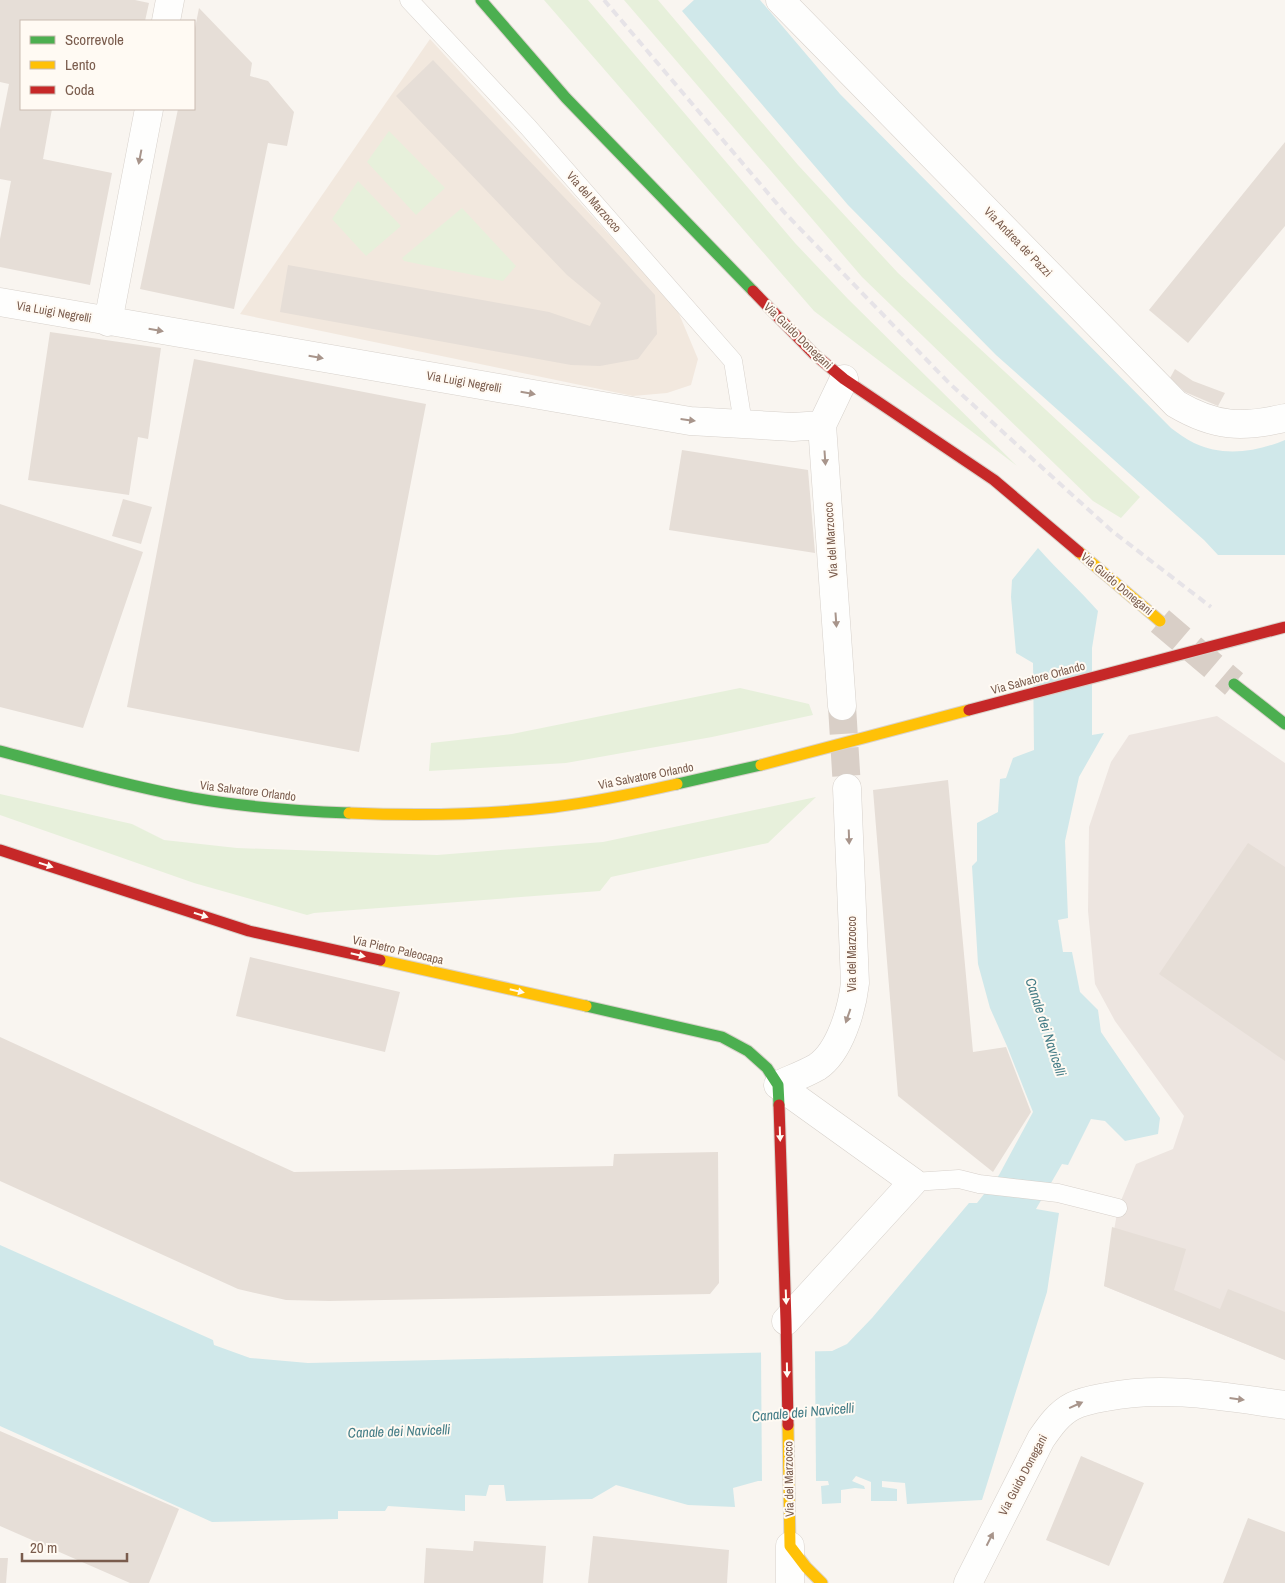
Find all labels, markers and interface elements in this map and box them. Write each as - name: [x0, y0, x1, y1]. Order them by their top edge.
- legend: [20, 20, 195, 110]
- text: Scorrevole: [65, 29, 124, 50]
- text: Lento: [65, 54, 96, 75]
- text: Coda: [65, 79, 95, 100]
- one-way arrow: [136, 149, 144, 164]
- street label: Via del Marzocco: [563, 168, 625, 236]
- street label: Via Andrea de' Pazzi: [980, 204, 1056, 280]
- street label: Via Luigi Negrelli: [15, 298, 93, 326]
- street label: Via Guido Donegani: [760, 299, 836, 373]
- one-way arrow: [148, 326, 164, 334]
- one-way arrow: [308, 354, 324, 362]
- street label: Via Luigi Negrelli: [425, 368, 503, 396]
- one-way arrow: [520, 390, 536, 398]
- one-way arrow: [680, 416, 696, 424]
- one-way arrow: [821, 451, 829, 467]
- street label: Via del Marzocco: [820, 502, 842, 578]
- street label: Via Guido Donegani: [1078, 549, 1156, 619]
- one-way arrow: [833, 613, 841, 629]
- street label: Via Salvatore Orlando: [989, 658, 1087, 698]
- street label: Via Salvatore Orlando: [597, 759, 695, 793]
- street label: Via Salvatore Orlando: [199, 777, 297, 805]
- one-way arrow: [846, 829, 854, 845]
- one-way arrow: [39, 862, 54, 869]
- one-way arrow: [194, 911, 209, 919]
- street label: Via del Marzocco: [844, 916, 860, 992]
- street label: Via Pietro Paleocapa: [351, 932, 446, 968]
- one-way arrow: [351, 951, 366, 959]
- water label: Canale dei Navicelli: [1022, 975, 1071, 1079]
- one-way arrow: [509, 987, 524, 995]
- one-way arrow: [843, 1009, 851, 1024]
- one-way arrow: [776, 1126, 784, 1142]
- one-way arrow: [782, 1289, 790, 1305]
- one-way arrow: [784, 1362, 792, 1378]
- one-way arrow: [1229, 1395, 1245, 1403]
- water label: Canale dei Navicelli: [751, 1398, 856, 1425]
- one-way arrow: [1069, 1401, 1083, 1409]
- water label: Canale dei Navicelli: [347, 1420, 451, 1442]
- street label: Via Guido Donegani: [995, 1432, 1051, 1518]
- street label: Via del Marzocco: [780, 1441, 798, 1517]
- scale bar: [22, 1530, 128, 1562]
- one-way arrow: [986, 1532, 994, 1547]
- text: 20 m: [30, 1537, 57, 1558]

